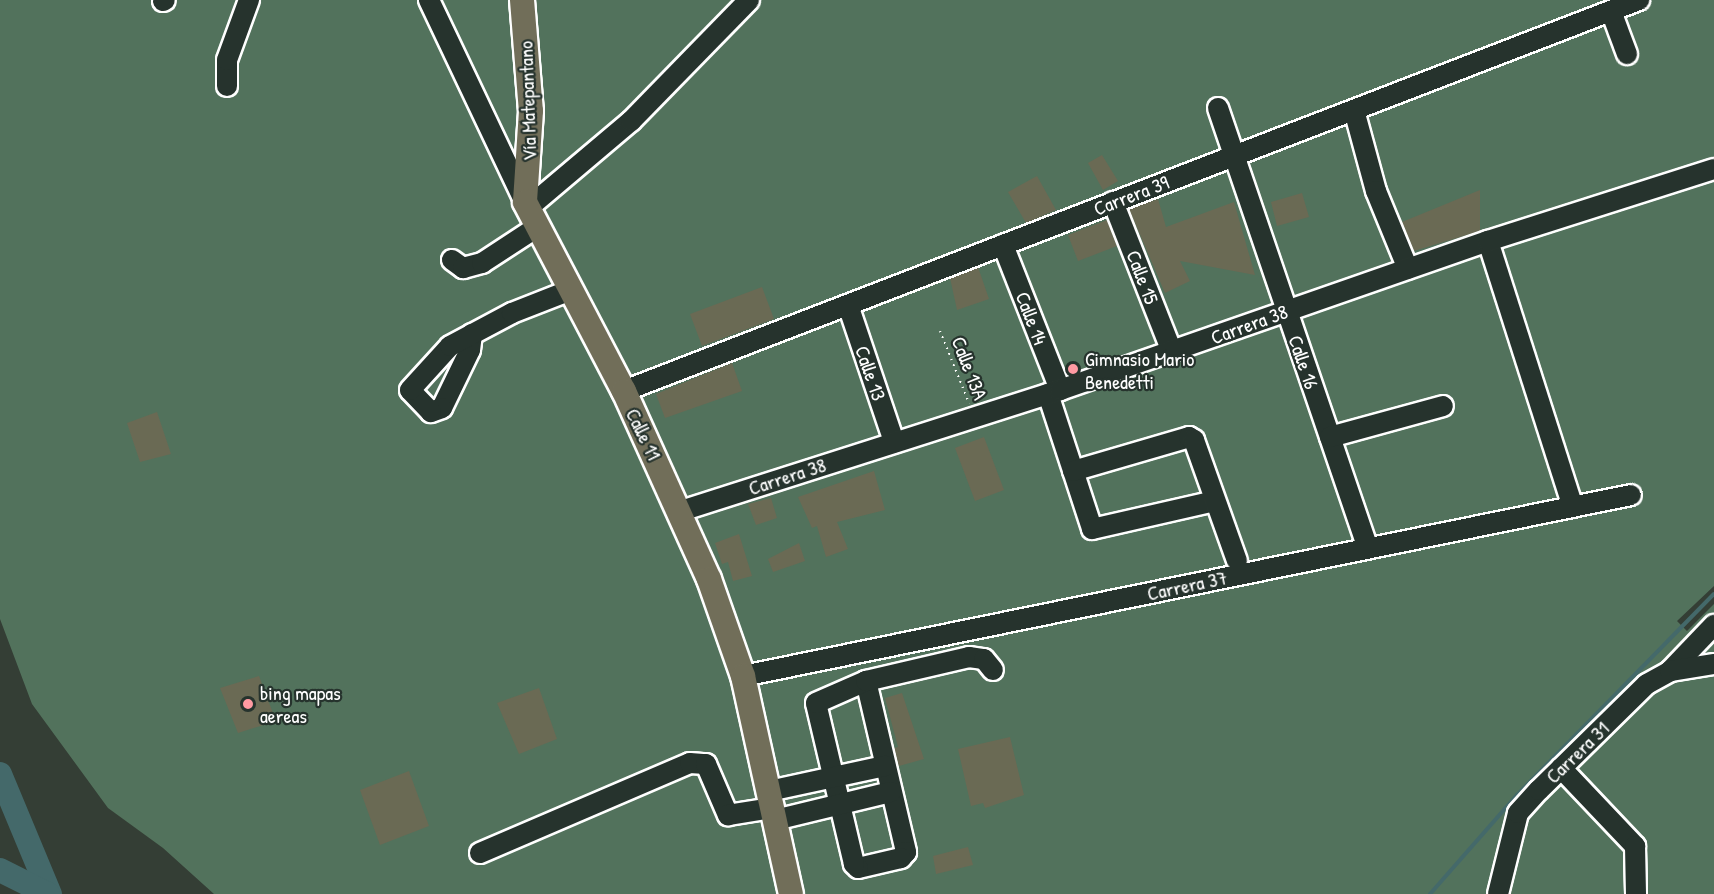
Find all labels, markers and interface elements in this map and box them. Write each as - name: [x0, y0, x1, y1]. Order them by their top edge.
- street label: Vía Matepantano: [513, 41, 541, 161]
- street label: Carrera 39: [1090, 170, 1172, 220]
- street label: Calle 15: [1122, 247, 1164, 307]
- street label: Calle 14: [1011, 288, 1053, 348]
- street label: Carrera 38: [1207, 299, 1291, 349]
- street label: Calle 16: [1284, 332, 1324, 392]
- street label: Calle 13A: [947, 333, 993, 403]
- street label: Calle 13: [851, 343, 891, 403]
- place label: Gimnasio Mario Benedetti: [1085, 346, 1194, 393]
- marker: Gimnasio Mario Benedetti: [1066, 362, 1080, 376]
- street label: Calle 11: [621, 404, 667, 464]
- street label: Carrera 38: [745, 452, 829, 500]
- street label: Carrera 37: [1145, 565, 1229, 605]
- place label: bing mapas aereas: [260, 680, 341, 727]
- marker: bing mapas aereas: [241, 697, 255, 711]
- street label: Carrera 31: [1540, 716, 1614, 788]

